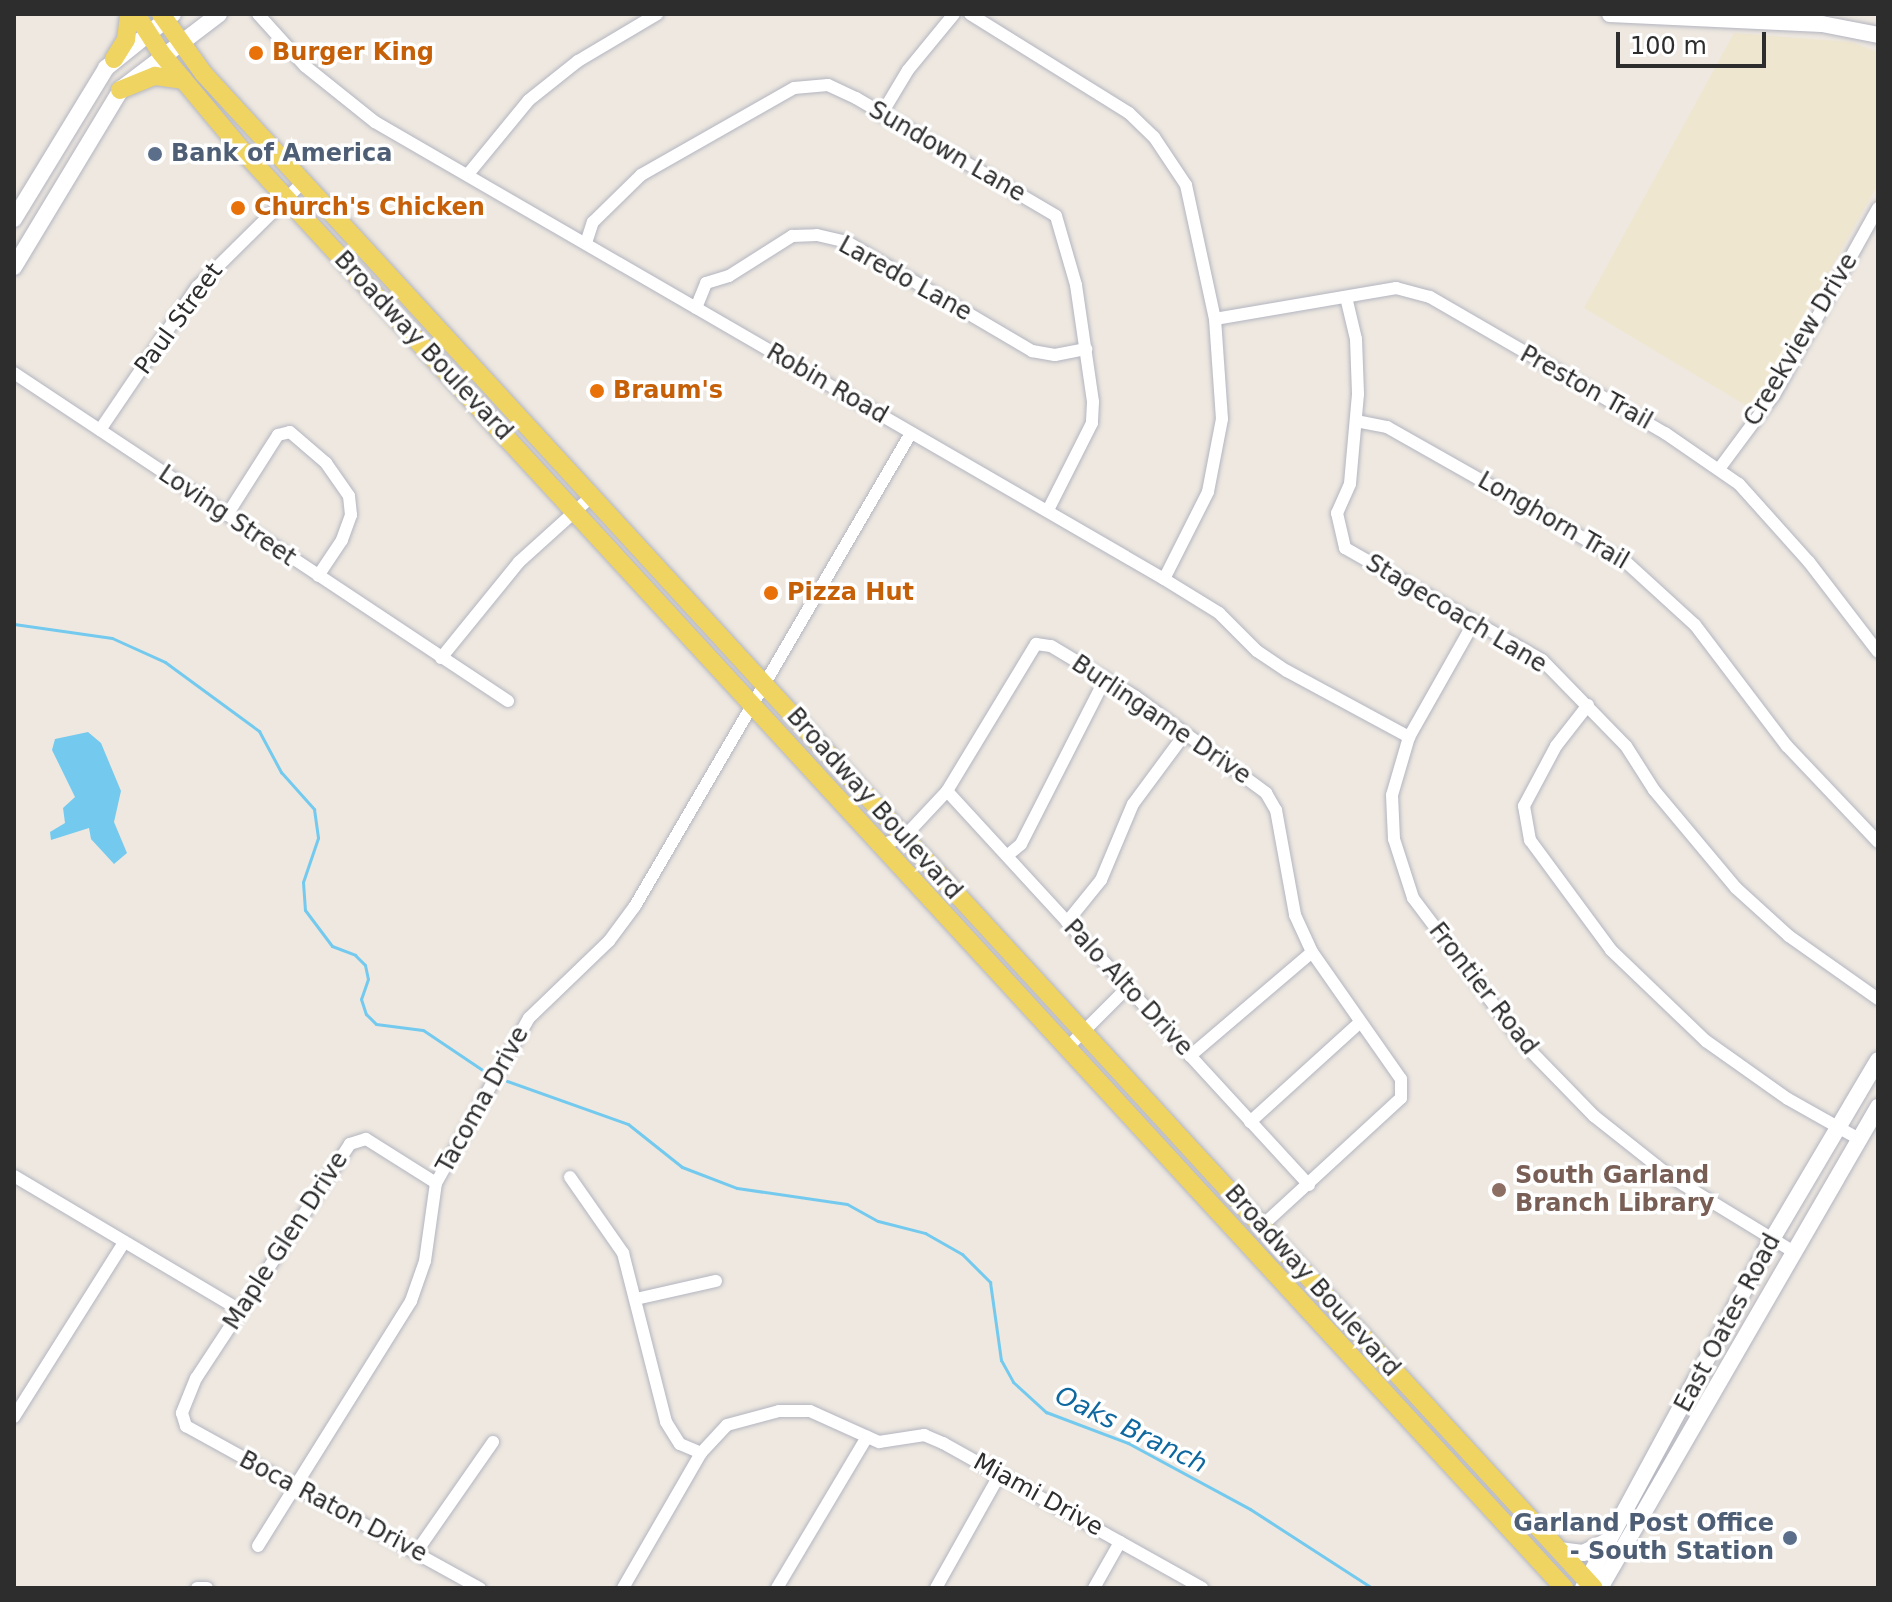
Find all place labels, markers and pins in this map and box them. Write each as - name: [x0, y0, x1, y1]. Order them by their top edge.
- place label: Burger King: [272, 39, 434, 67]
- marker: Burger King: [247, 44, 265, 62]
- place label: Bank of America: [171, 140, 393, 168]
- marker: Bank of America: [146, 145, 164, 163]
- place label: Church's Chicken: [254, 194, 485, 222]
- marker: Church's Chicken: [229, 199, 247, 217]
- place label: Braum's: [613, 377, 723, 405]
- marker: Braum's: [588, 382, 606, 400]
- place label: Pizza Hut: [787, 579, 914, 607]
- marker: Pizza Hut: [762, 584, 780, 602]
- place label: South Garland Branch Library: [1515, 1162, 1714, 1218]
- marker: South Garland Branch Library: [1490, 1181, 1508, 1199]
- place label: Garland Post Office - South Station: [1513, 1510, 1774, 1566]
- marker: Garland Post Office - South Station: [1781, 1529, 1799, 1547]

